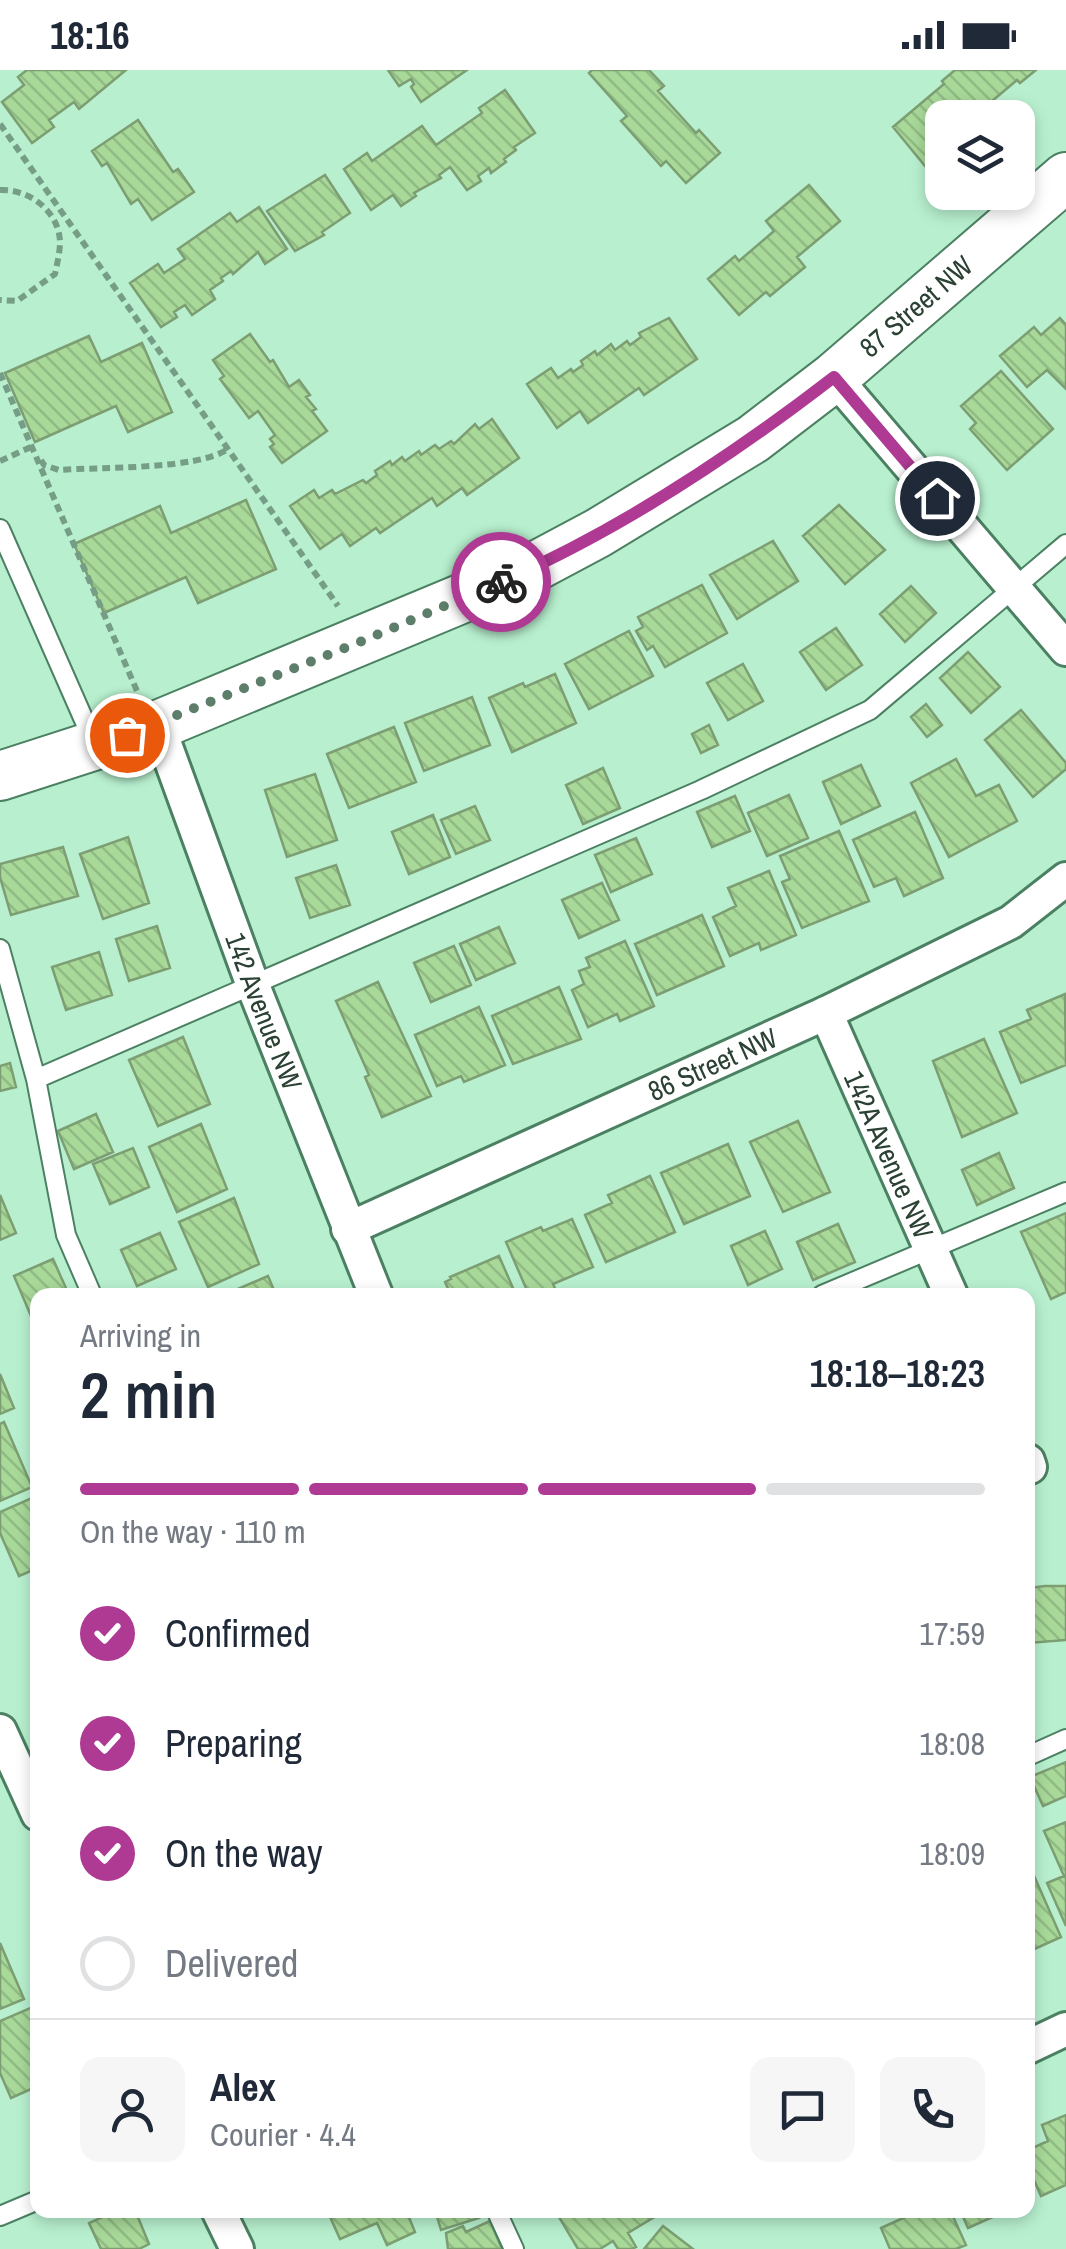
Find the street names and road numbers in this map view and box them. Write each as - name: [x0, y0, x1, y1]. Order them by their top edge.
- street label: 87 Street NW: [851, 247, 981, 366]
- street label: 142 Avenue NW: [216, 927, 312, 1096]
- street label: 86 Street NW: [642, 1018, 783, 1110]
- street label: 142A Avenue NW: [835, 1065, 943, 1245]

